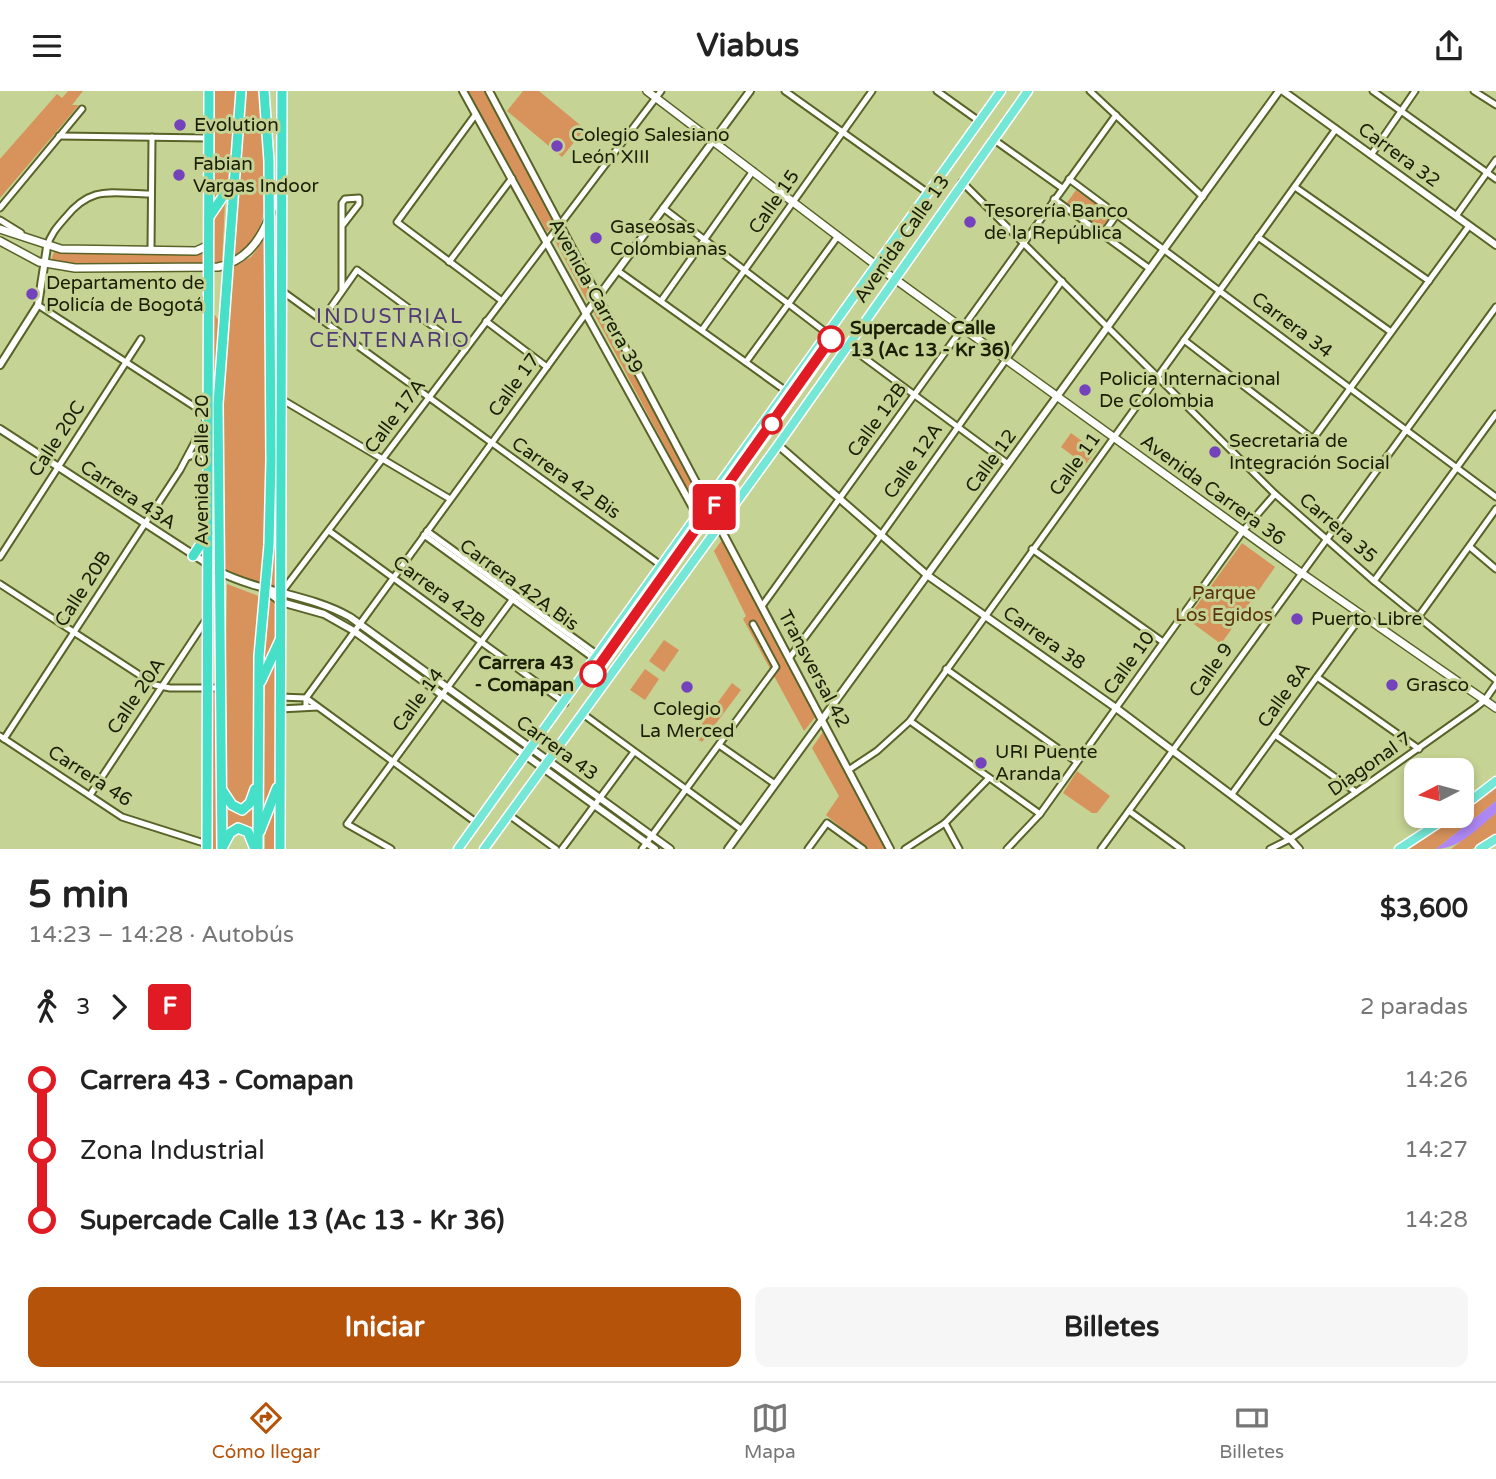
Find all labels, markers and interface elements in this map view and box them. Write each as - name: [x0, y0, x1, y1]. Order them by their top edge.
- icon: menu: [28, 27, 66, 65]
- text: Viabus: [697, 27, 799, 65]
- icon: share: [1430, 27, 1468, 65]
- place label: Evolution: [194, 114, 279, 136]
- marker: Evolution: [172, 117, 188, 133]
- street label: Carrera 32: [1354, 118, 1444, 192]
- place label: Colegio Salesiano León XIII: [571, 124, 730, 168]
- marker: Colegio Salesiano León XIII: [549, 138, 565, 154]
- place label: Fabian Vargas Indoor: [193, 153, 319, 197]
- street label: Calle 15: [744, 166, 804, 238]
- marker: Fabian Vargas Indoor: [171, 167, 187, 183]
- street label: Avenida Calle 13: [850, 171, 954, 307]
- place label: Tesorería Banco de la República: [984, 200, 1128, 244]
- marker: Tesorería Banco de la República: [962, 214, 978, 230]
- street label: Avenida Carrera 39: [544, 215, 648, 377]
- place label: Gaseosas Colombianas: [610, 216, 727, 260]
- marker: Gaseosas Colombianas: [588, 230, 604, 246]
- place label: Departamento de Policía de Bogotá: [46, 272, 204, 316]
- marker: Departamento de Policía de Bogotá: [24, 286, 40, 302]
- street label: Carrera 34: [1247, 287, 1337, 363]
- district label: INDUSTRIAL CENTENARIO: [309, 304, 471, 353]
- place label: Supercade Calle 13 (Ac 13 - Kr 36): [850, 317, 1010, 361]
- marker: Supercade Calle 13 (Ac 13 - Kr 36): [818, 326, 844, 352]
- street label: Calle 17: [484, 349, 544, 421]
- place label: Policia Internacional De Colombia: [1099, 368, 1280, 412]
- street label: Calle 17A: [360, 375, 430, 457]
- street label: Calle 12B: [843, 379, 911, 461]
- marker: Policia Internacional De Colombia: [1077, 382, 1093, 398]
- street label: Avenida Calle 20: [191, 394, 213, 546]
- street label: Calle 20C: [24, 397, 90, 481]
- unlabelled marker: [762, 414, 782, 434]
- street label: Calle 12A: [879, 419, 947, 503]
- street label: Calle 12: [961, 425, 1021, 497]
- street label: Calle 11: [1045, 428, 1105, 500]
- street label: Avenida Carrera 36: [1136, 430, 1290, 550]
- place label: Secretaria de Integración Social: [1229, 430, 1390, 474]
- street label: Carrera 42 Bis: [507, 432, 625, 524]
- marker: Secretaria de Integración Social: [1207, 444, 1223, 460]
- street label: Carrera 43A: [76, 456, 180, 534]
- line badge: F: [691, 484, 737, 530]
- street label: Carrera 35: [1295, 488, 1381, 568]
- text: F: [707, 492, 721, 521]
- street label: Carrera 42A Bis: [455, 534, 583, 636]
- street label: Calle 20B: [50, 547, 116, 631]
- street label: Carrera 42B: [389, 551, 489, 633]
- park label: Parque Los Egidos: [1175, 582, 1273, 626]
- street label: Carrera 38: [999, 602, 1090, 674]
- street label: Transversal 42: [774, 606, 854, 732]
- place label: Puerto Libre: [1311, 608, 1422, 630]
- marker: Puerto Libre: [1289, 611, 1305, 627]
- street label: Calle 10: [1099, 627, 1159, 699]
- street label: Calle 9: [1184, 639, 1238, 701]
- place label: Carrera 43 - Comapan: [474, 652, 574, 697]
- street label: Calle 20A: [103, 654, 169, 738]
- street label: Calle 8A: [1253, 658, 1315, 732]
- marker: Carrera 43 - Comapan: [580, 661, 606, 687]
- street label: Calle 14: [388, 664, 448, 736]
- place label: Grasco: [1406, 674, 1469, 696]
- marker: Grasco: [1384, 677, 1400, 693]
- marker: Colegio La Merced: [679, 679, 695, 695]
- place label: Colegio La Merced: [639, 698, 735, 742]
- street label: Carrera 43: [512, 711, 602, 785]
- street label: Diagonal 7: [1324, 727, 1416, 801]
- street label: Carrera 46: [44, 741, 136, 811]
- place label: URI Puente Aranda: [995, 741, 1097, 785]
- marker: URI Puente Aranda: [973, 755, 989, 771]
- north arrow: [1404, 758, 1474, 828]
- map controls: [1404, 758, 1474, 828]
- text: 5 min: [28, 872, 129, 918]
- text: $3,600: [1380, 893, 1468, 924]
- text: 14:23 – 14:28 · Autobús: [28, 921, 294, 949]
- icon: walk: [28, 988, 66, 1026]
- icon: forward: [100, 988, 138, 1026]
- text: F: [162, 992, 177, 1021]
- text: 3: [76, 993, 90, 1021]
- text: 2 paradas: [1360, 993, 1468, 1021]
- text: Carrera 43 - Comapan: [80, 1065, 354, 1096]
- text: 14:26: [1404, 1066, 1468, 1094]
- text: Zona Industrial: [80, 1135, 265, 1166]
- text: 14:27: [1404, 1136, 1468, 1164]
- text: Supercade Calle 13 (Ac 13 - Kr 36): [80, 1205, 504, 1236]
- text: 14:28: [1404, 1206, 1468, 1234]
- button: Iniciar: [28, 1287, 741, 1367]
- button: Billetes: [755, 1287, 1468, 1367]
- tab: Cómo llegar: [212, 1399, 320, 1463]
- tab: Mapa: [744, 1399, 796, 1463]
- tab: Billetes: [1219, 1399, 1284, 1463]

